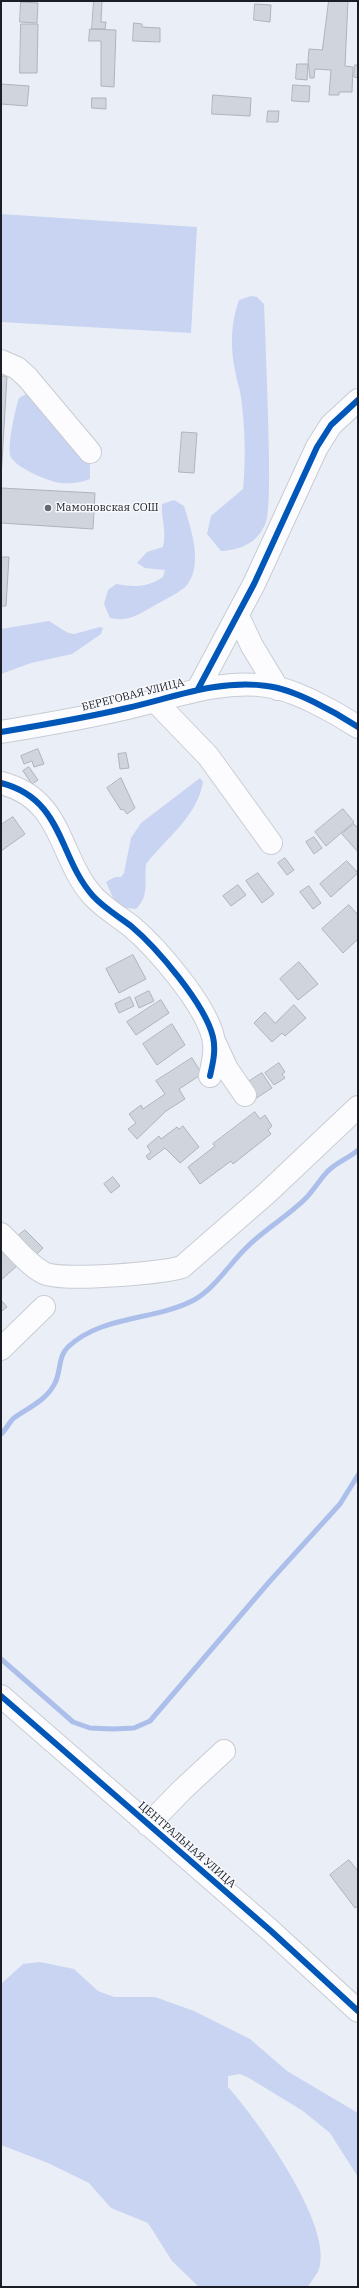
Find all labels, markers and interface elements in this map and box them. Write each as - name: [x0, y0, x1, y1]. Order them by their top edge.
- place label: Мамоновская СОШ: [56, 501, 159, 515]
- marker: Мамоновская СОШ: [43, 503, 53, 513]
- street label: БЕРЕГОВАЯ УЛИЦА: [80, 676, 186, 714]
- street label: ЦЕНТРАЛЬНАЯ УЛИЦА: [136, 1799, 238, 1891]

